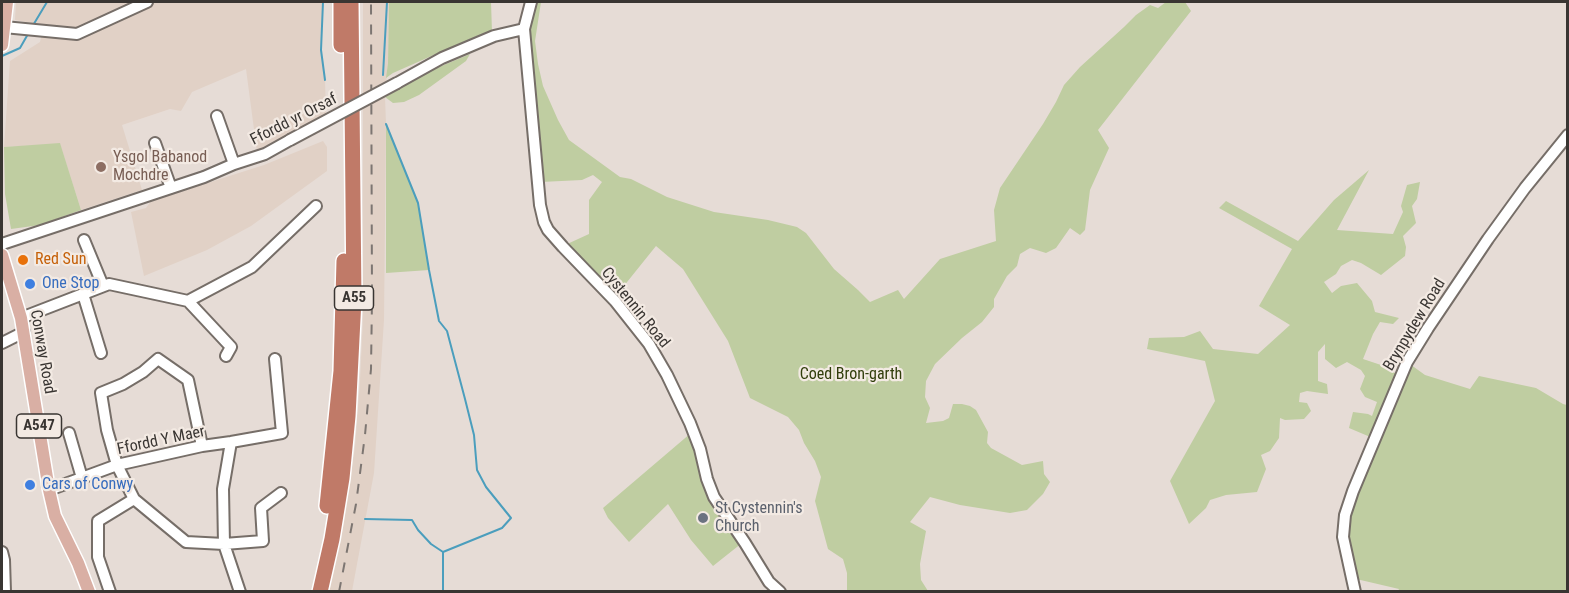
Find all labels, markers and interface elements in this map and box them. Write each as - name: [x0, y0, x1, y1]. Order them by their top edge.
- street label: Ffordd yr Orsaf: [247, 90, 341, 150]
- place label: Ysgol Babanod Mochdre: [113, 148, 207, 186]
- marker: Ysgol Babanod Mochdre: [94, 160, 108, 174]
- place label: Red Sun: [35, 250, 86, 270]
- marker: Red Sun: [16, 253, 30, 267]
- street label: Cystennin Road: [597, 264, 673, 352]
- place label: One Stop: [42, 274, 99, 294]
- street label: Brynpydew Road: [1380, 275, 1450, 375]
- marker: One Stop: [23, 277, 37, 291]
- road number: A55: [334, 286, 374, 310]
- street label: Conway Road: [25, 308, 59, 396]
- park label: Coed Bron-garth: [800, 365, 902, 385]
- road number: A547: [16, 414, 62, 438]
- street label: Ffordd Y Maer: [115, 422, 207, 460]
- place label: Cars of Conwy: [42, 475, 133, 495]
- marker: Cars of Conwy: [23, 478, 37, 492]
- place label: St Cystennin's Church: [715, 499, 803, 537]
- marker: St Cystennin's Church: [696, 511, 710, 525]

